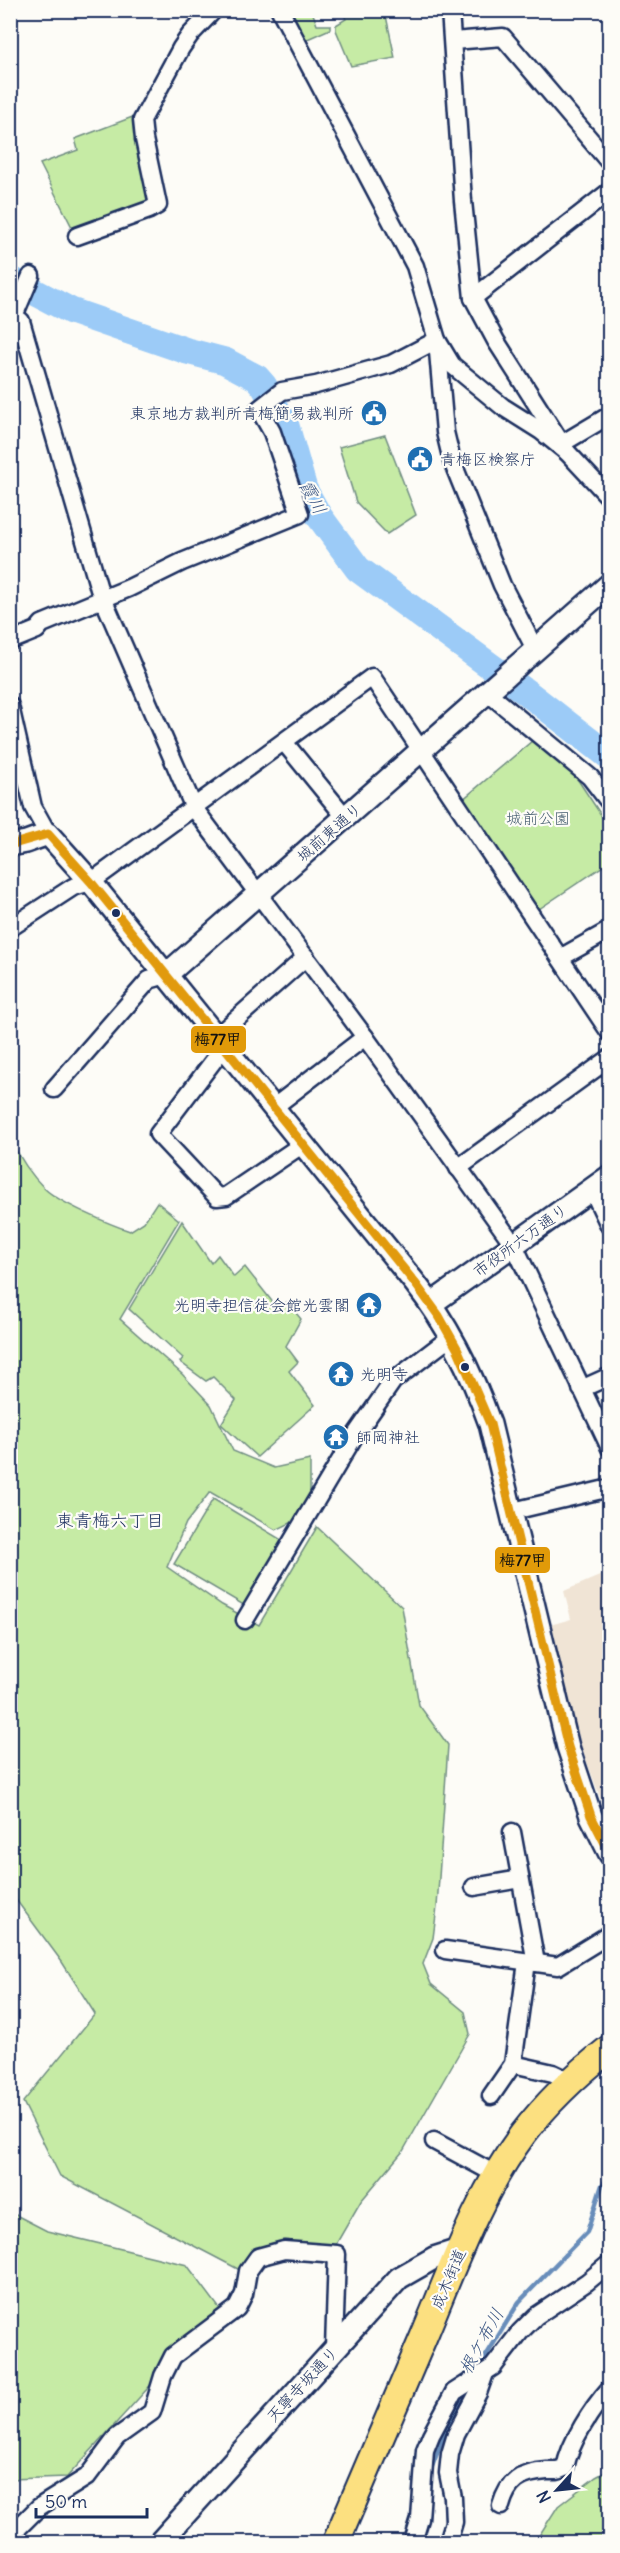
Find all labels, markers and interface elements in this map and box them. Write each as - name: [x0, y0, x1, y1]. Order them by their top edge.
- public building icon: 東京地方裁判所青梅簡易裁判所: [359, 398, 389, 428]
- place label: 東京地方裁判所青梅簡易裁判所: [130, 403, 354, 423]
- public building icon: 青梅区検察庁: [405, 444, 435, 474]
- place label: 青梅区検察庁: [440, 449, 536, 469]
- water label: 霞川: [294, 476, 332, 518]
- street label: 城前東通り: [292, 798, 366, 866]
- park label: 城前公園: [506, 808, 570, 828]
- unlabelled marker: [110, 907, 122, 919]
- line badge: 梅77甲: [190, 1025, 247, 1054]
- text: 梅77甲: [194, 1029, 242, 1049]
- street label: 市役所六万通り: [469, 1199, 571, 1281]
- temple icon: 光明寺担信徒会館光雲閣: [354, 1290, 384, 1320]
- place label: 光明寺担信徒会館光雲閣: [174, 1295, 350, 1315]
- temple icon: 光明寺: [326, 1359, 356, 1389]
- unlabelled marker: [459, 1361, 471, 1373]
- place label: 光明寺: [360, 1364, 408, 1384]
- temple icon: 師岡神社: [321, 1422, 351, 1452]
- place label: 師岡神社: [356, 1427, 420, 1447]
- district label: 東青梅六丁目: [56, 1509, 164, 1532]
- line badge: 梅77甲: [494, 1546, 551, 1574]
- text: 梅77甲: [499, 1550, 547, 1570]
- street label: 成木街道: [426, 2246, 470, 2312]
- water label: 根ケ布川: [453, 2304, 509, 2378]
- street label: 天寧寺坂通り: [262, 2342, 342, 2426]
- north arrow: [527, 2460, 587, 2520]
- scale bar: [36, 2481, 147, 2519]
- text: N: [532, 2487, 555, 2506]
- text: 50 m: [45, 2490, 87, 2513]

